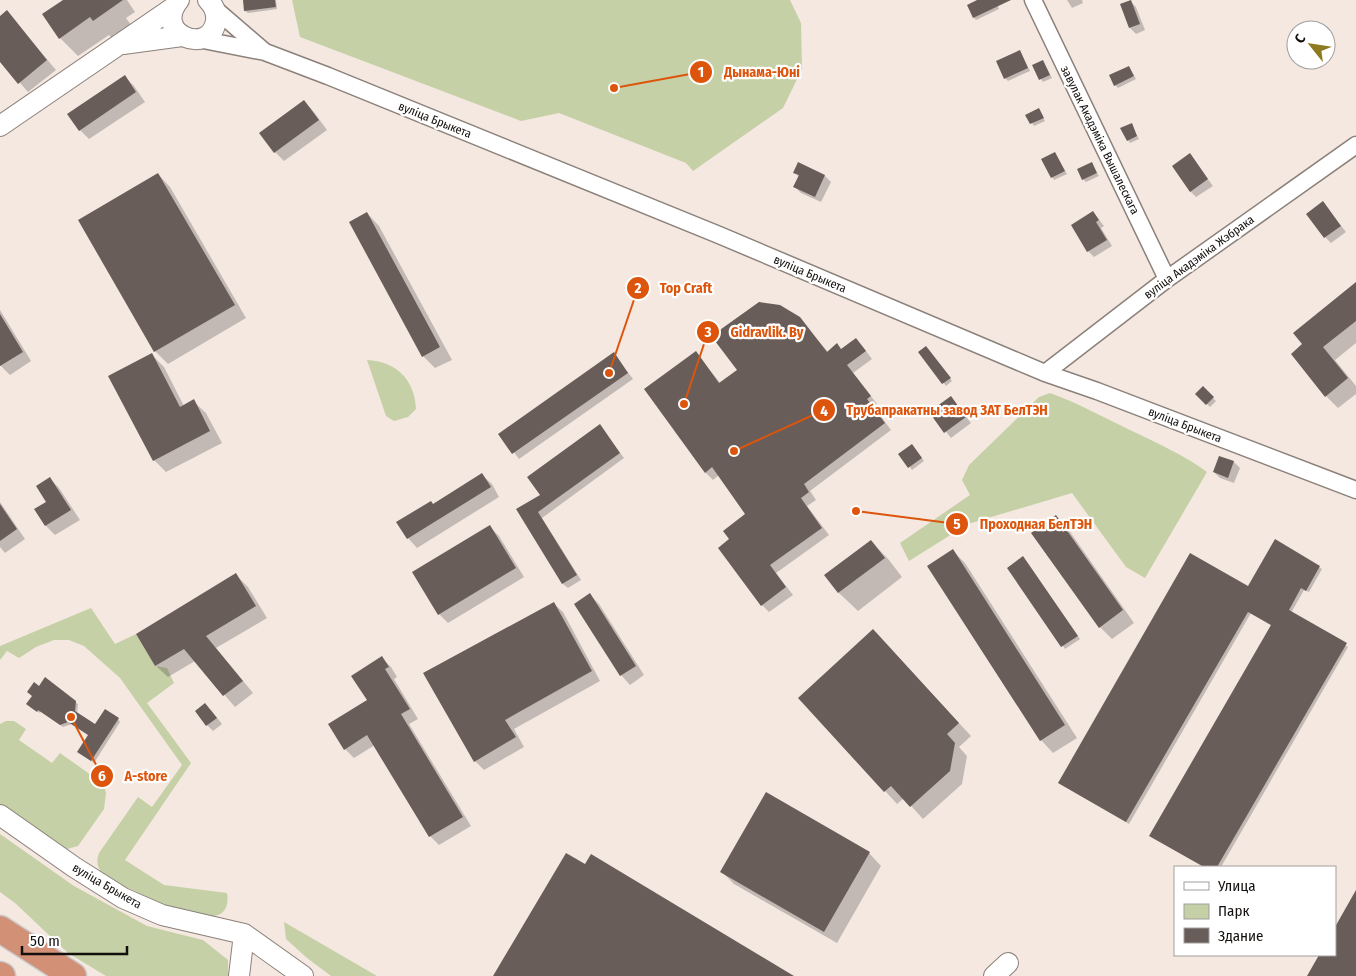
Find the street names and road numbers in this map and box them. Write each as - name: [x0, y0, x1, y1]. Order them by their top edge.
- street label: завулак Акадэміка Вышалескага: [1058, 63, 1142, 217]
- street label: вуліца Брыкета: [396, 99, 474, 141]
- street label: вуліца Акадэміка Жэбрака: [1141, 212, 1257, 302]
- street label: вуліца Брыкета: [772, 252, 849, 296]
- street label: вуліца Брыкета: [1146, 405, 1224, 445]
- street label: вуліца Брыкета: [70, 861, 144, 911]

